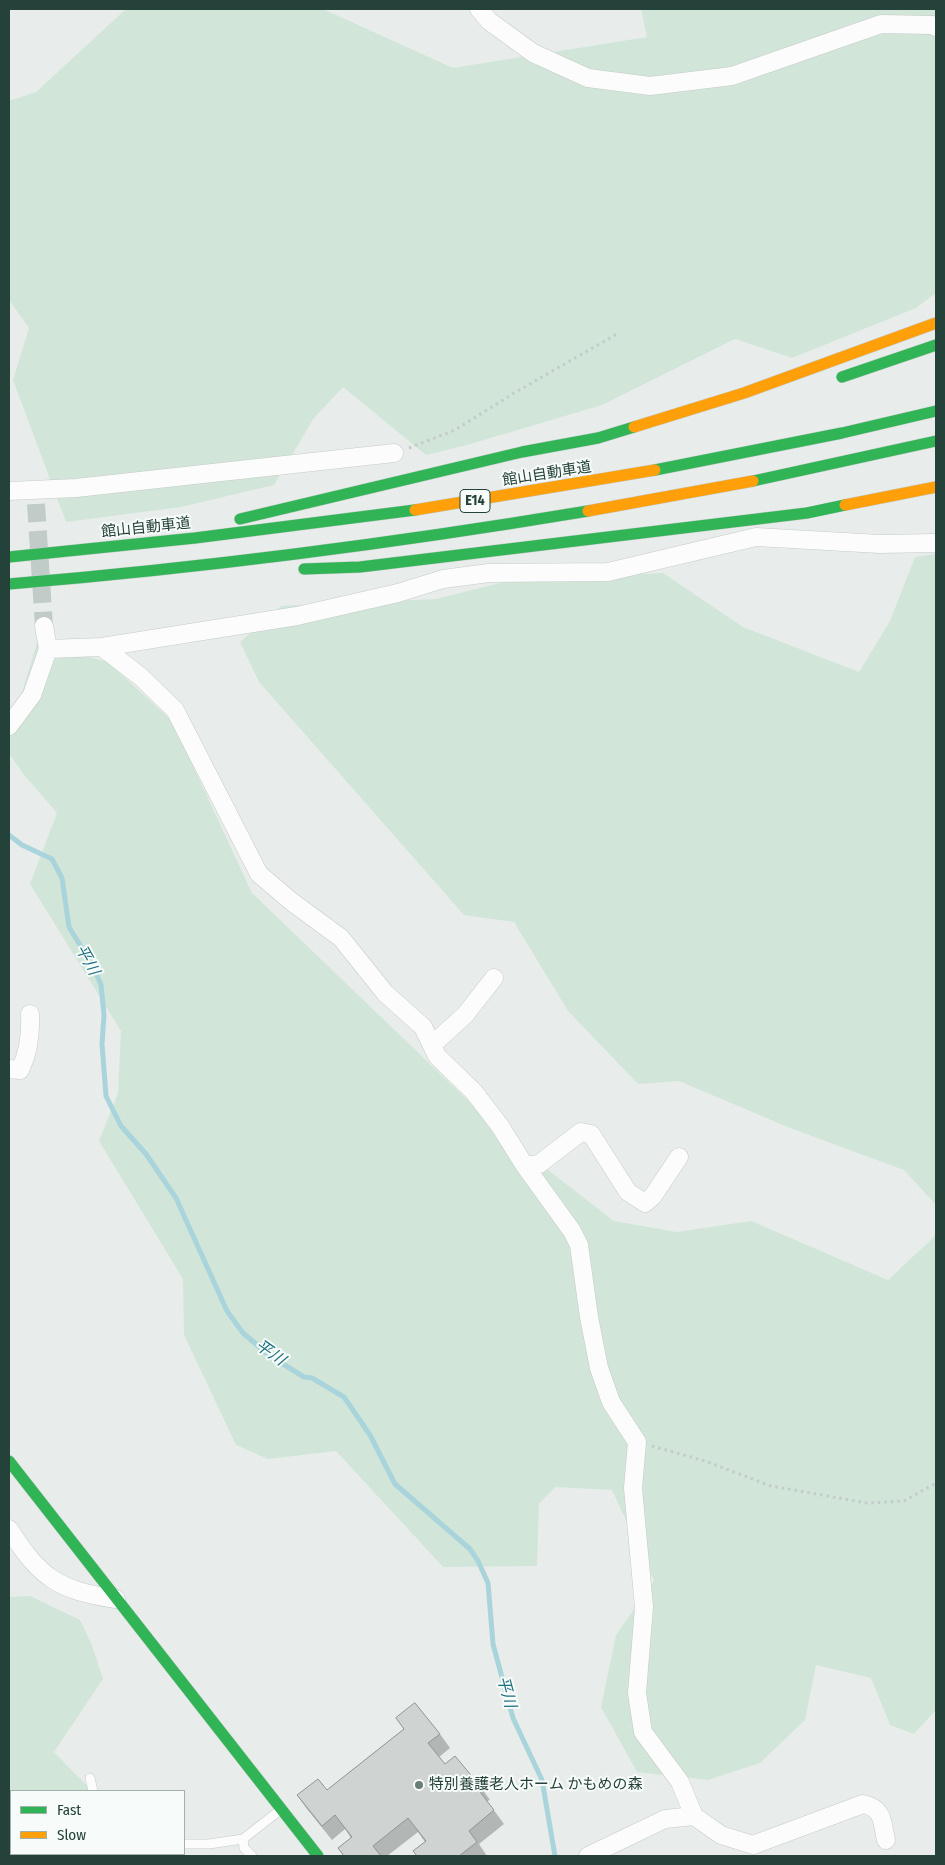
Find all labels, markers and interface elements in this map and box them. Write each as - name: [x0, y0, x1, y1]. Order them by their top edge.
- street label: 館山自動車道: [501, 458, 593, 490]
- road number: E14: [460, 490, 490, 512]
- street label: 館山自動車道: [100, 514, 192, 542]
- water label: 平川: [71, 941, 103, 979]
- water label: 平川: [251, 1336, 289, 1370]
- water label: 平川: [493, 1674, 519, 1710]
- place label: 特別養護老人ホーム かもめの森: [429, 1776, 643, 1794]
- marker: 特別養護老人ホーム かもめの森: [413, 1779, 425, 1791]
- legend: [10, 1790, 185, 1855]
- text: Fast: [57, 1801, 81, 1819]
- text: Slow: [57, 1826, 86, 1844]

